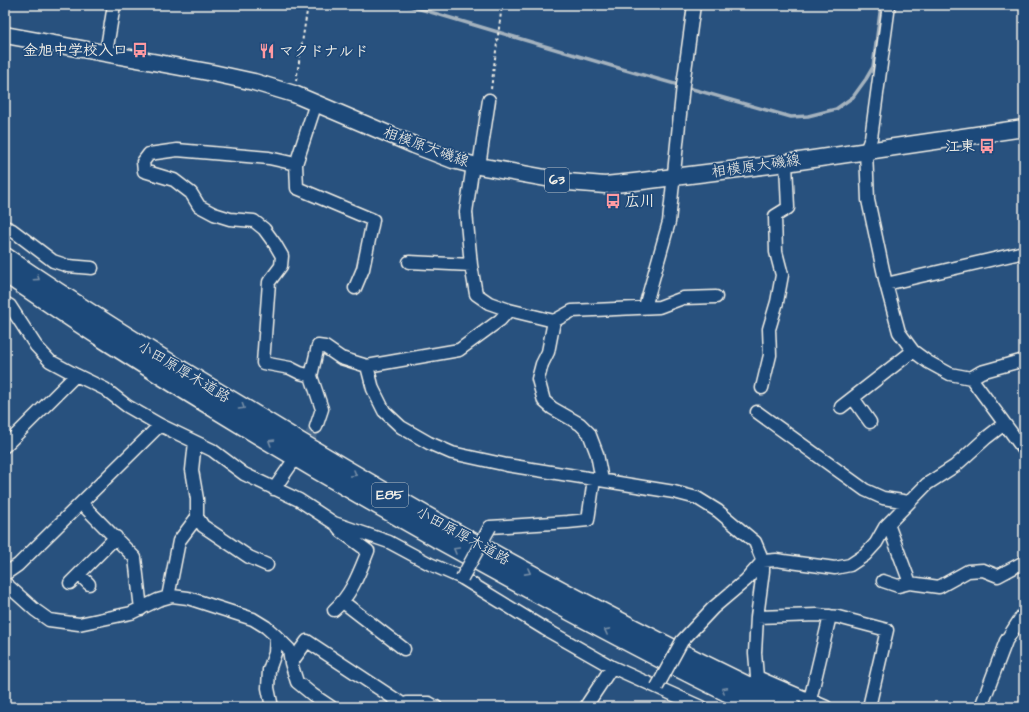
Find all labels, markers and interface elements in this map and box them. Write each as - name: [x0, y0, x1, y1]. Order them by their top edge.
- place label: 金旭中学校入口: [23, 40, 128, 61]
- bus stop icon: 金旭中学校入口: [131, 41, 149, 59]
- place label: マクドナルド: [279, 41, 368, 62]
- restaurant icon: マクドナルド: [258, 42, 276, 60]
- street label: 相模原大磯線: [380, 122, 472, 172]
- place label: 江東: [945, 136, 975, 157]
- bus stop icon: 江東: [978, 137, 996, 155]
- street label: 相模原大磯線: [710, 149, 802, 183]
- road number: 63: [545, 168, 569, 192]
- place label: 広川: [625, 191, 655, 212]
- bus stop icon: 広川: [604, 192, 622, 210]
- one-way arrow: [33, 273, 40, 280]
- street label: 小田原厚木道路: [134, 336, 234, 408]
- one-way arrow: [238, 403, 245, 410]
- one-way arrow: [268, 440, 275, 447]
- one-way arrow: [350, 469, 357, 476]
- road number: E85: [372, 483, 408, 507]
- street label: 小田原厚木道路: [412, 501, 514, 571]
- one-way arrow: [453, 547, 460, 554]
- one-way arrow: [524, 568, 531, 575]
- one-way arrow: [604, 629, 612, 636]
- one-way arrow: [720, 687, 728, 695]

